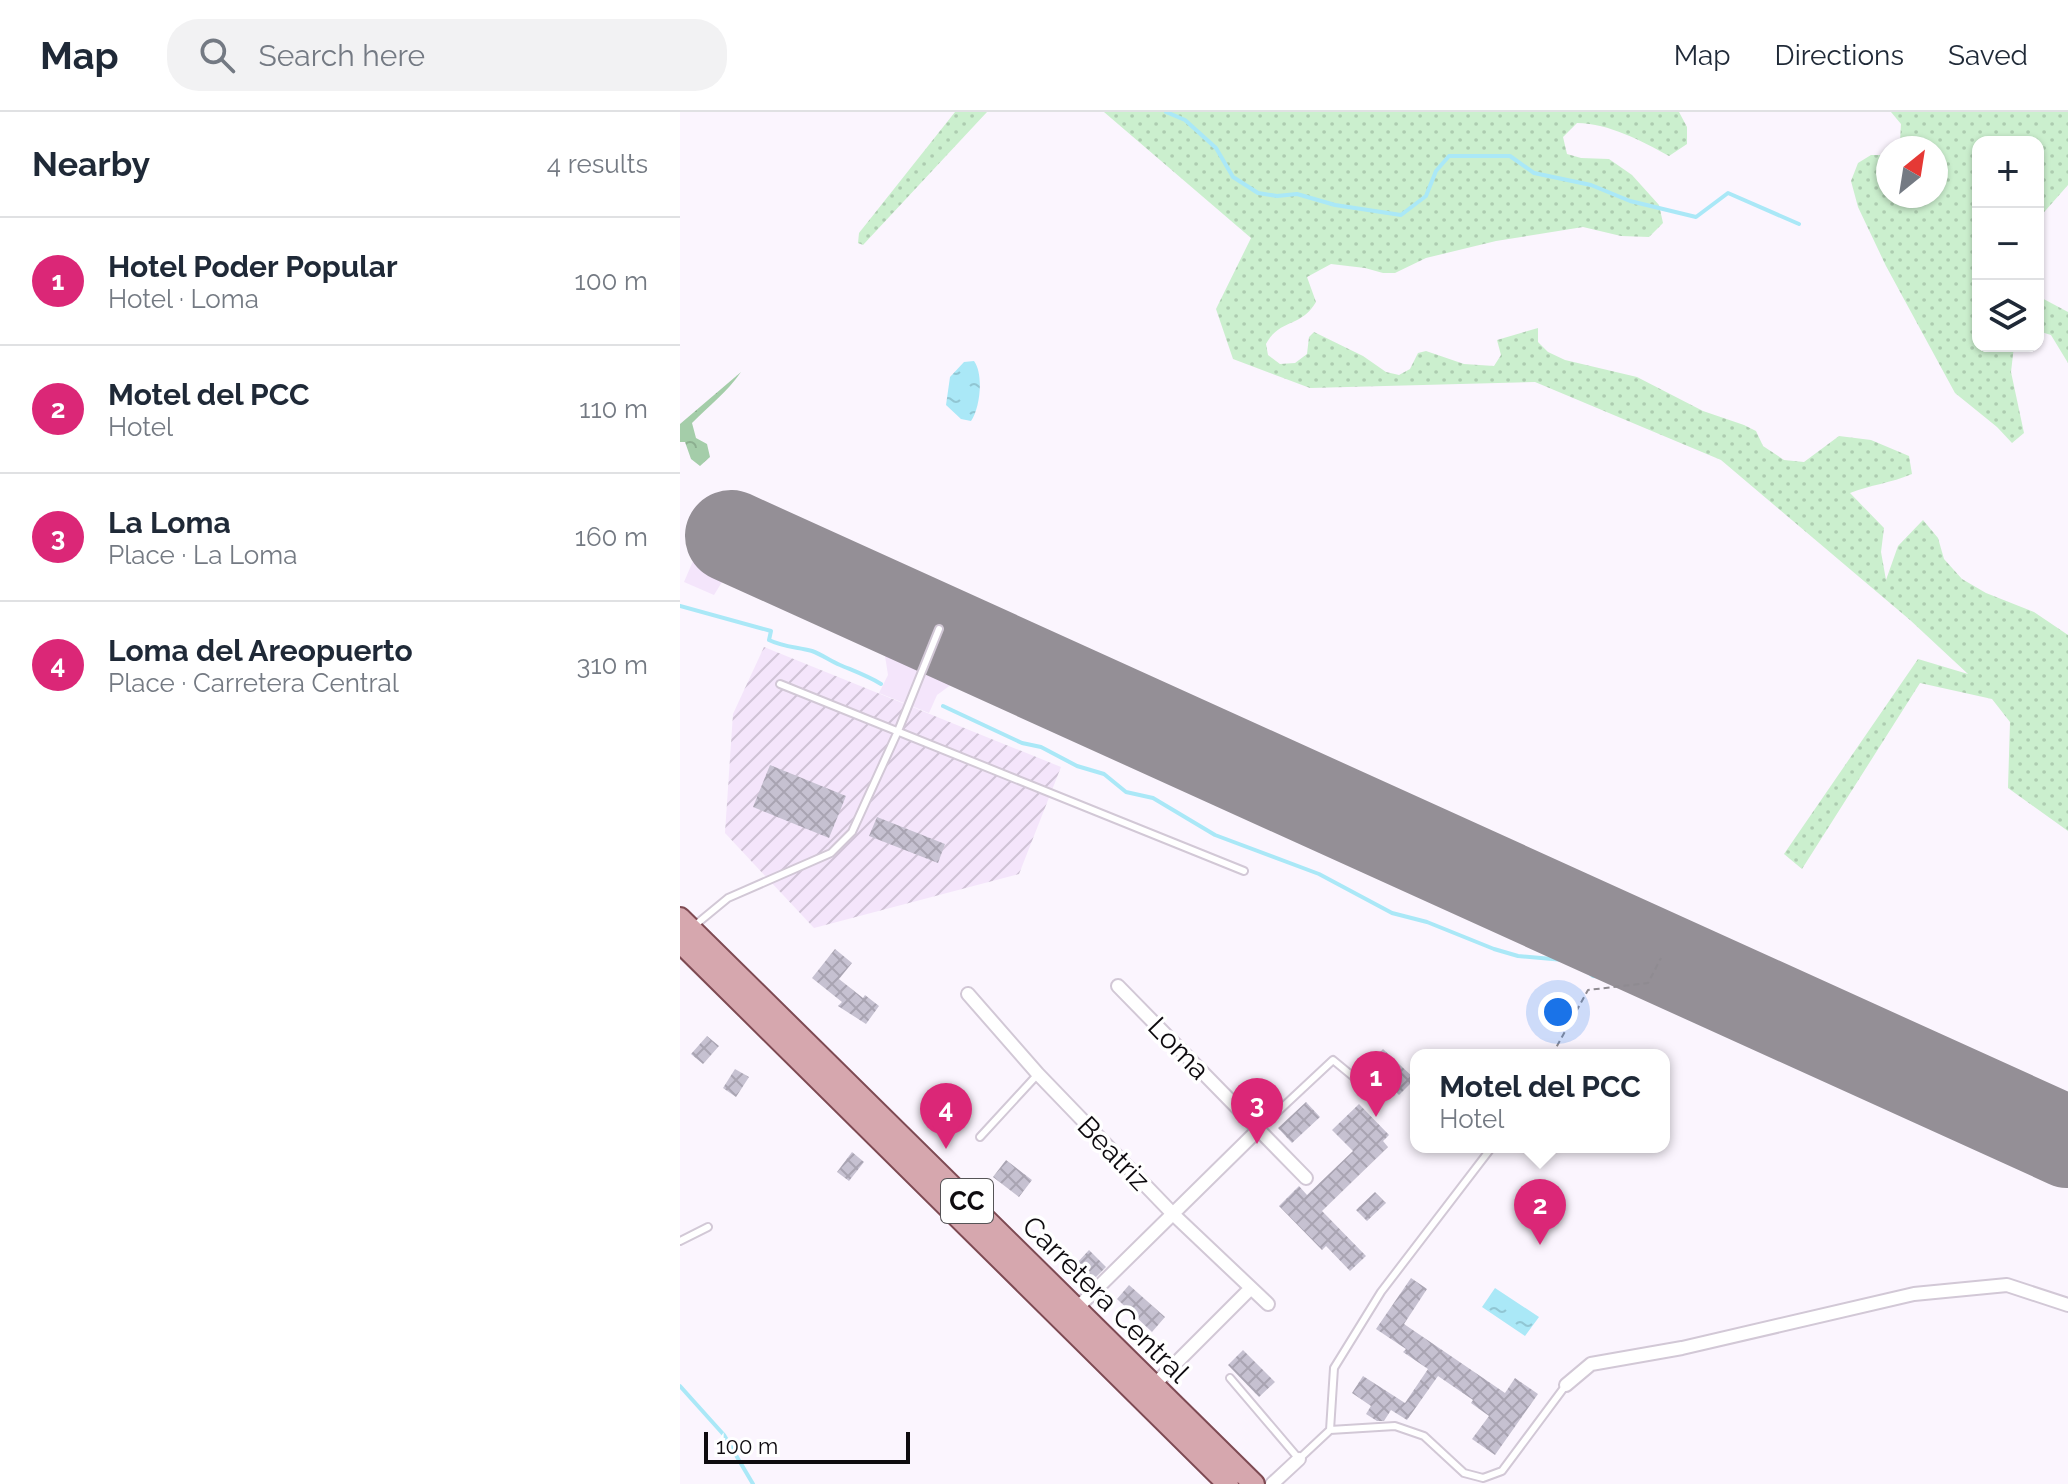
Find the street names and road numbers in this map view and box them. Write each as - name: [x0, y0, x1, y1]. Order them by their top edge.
- street label: Loma: [1141, 1010, 1216, 1086]
- street label: Beatriz: [1071, 1110, 1157, 1197]
- road number: CC: [941, 1179, 993, 1223]
- street label: Carretera Central: [1016, 1209, 1196, 1390]

